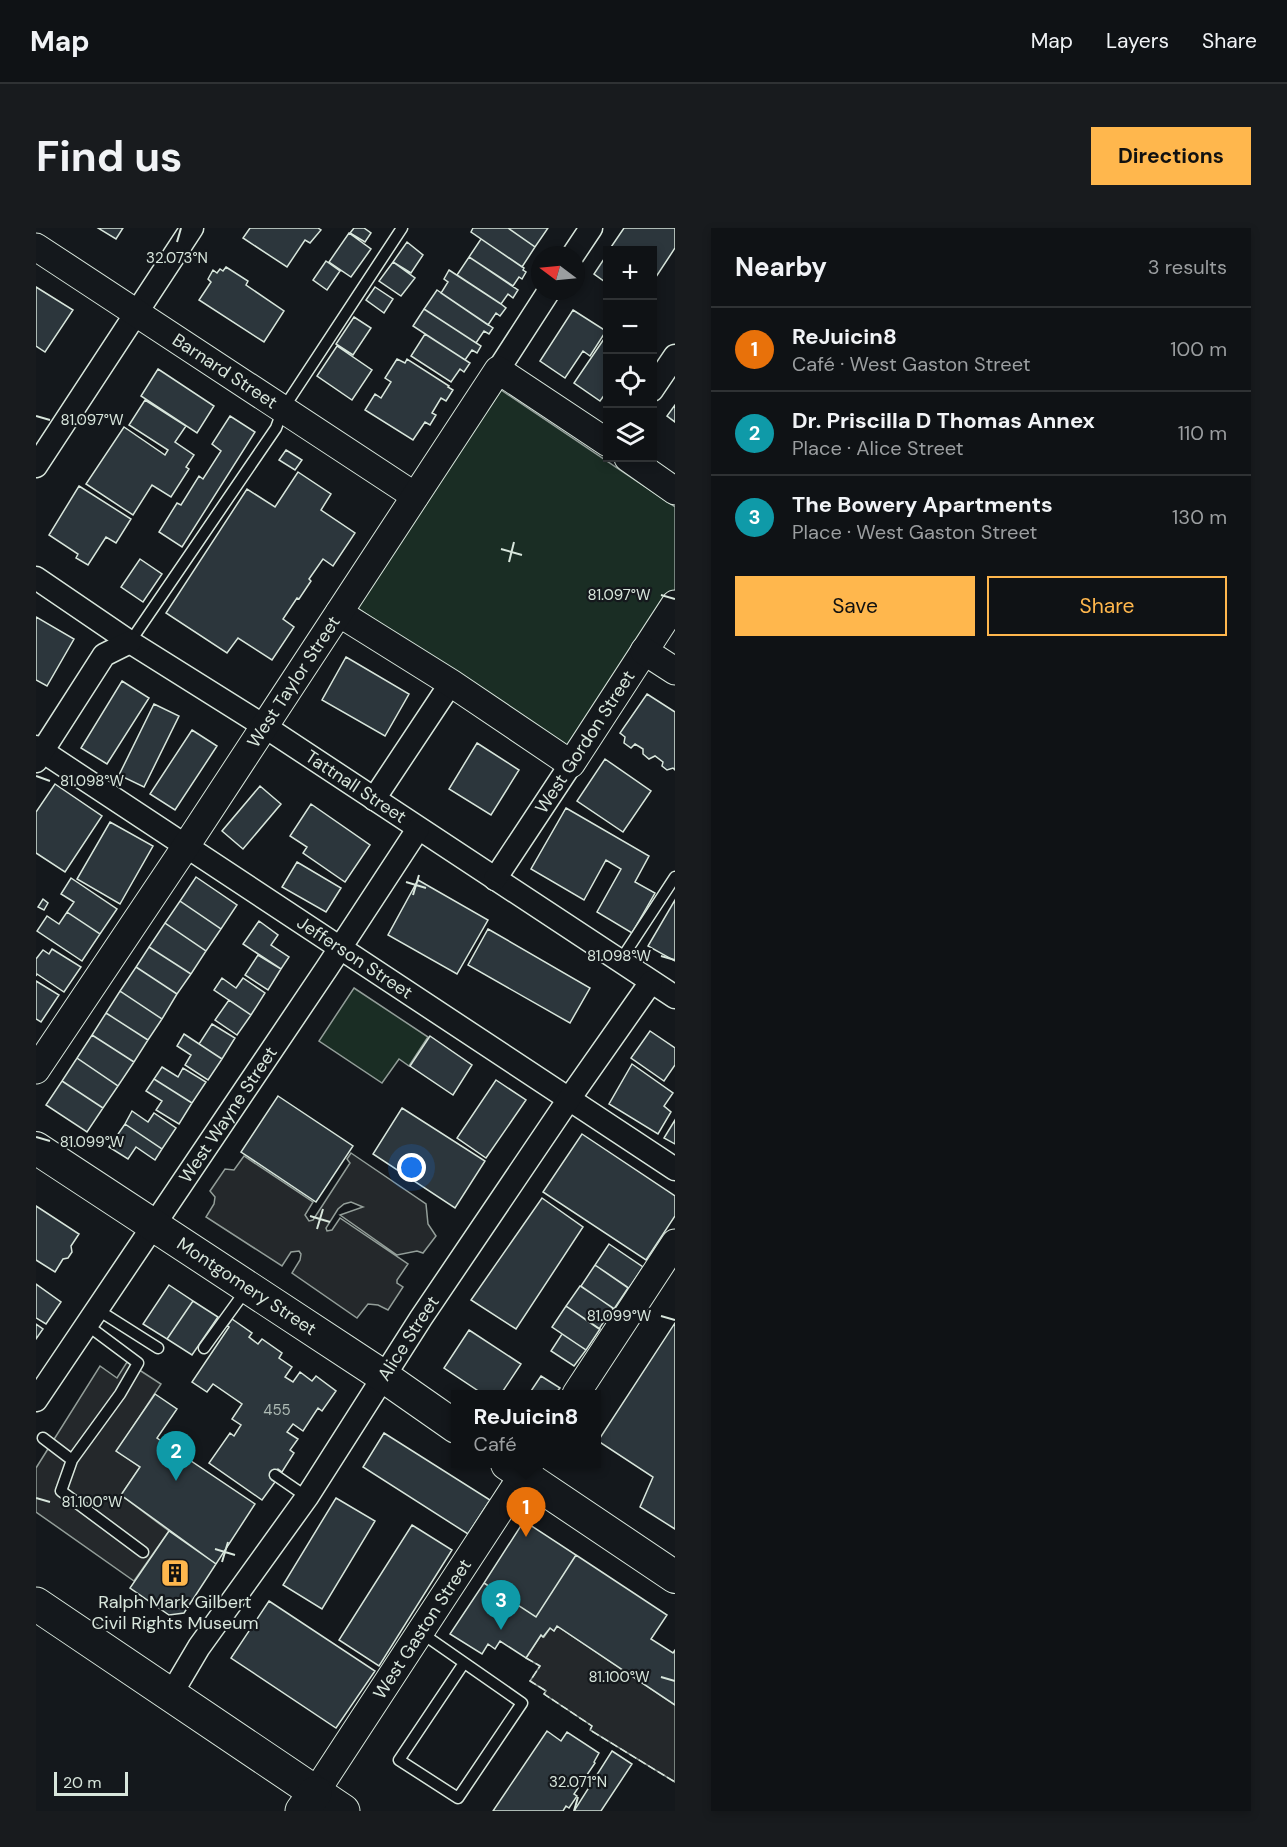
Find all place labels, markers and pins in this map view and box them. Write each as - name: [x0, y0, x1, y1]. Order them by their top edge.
- pin: 2: [156, 1432, 196, 1481]
- pin: 1: [506, 1488, 546, 1537]
- building icon: Ralph Mark Gilbert Civil Rights Museum: [159, 1557, 191, 1589]
- pin: 3: [482, 1580, 520, 1630]
- place label: Ralph Mark Gilbert Civil Rights Museum: [91, 1590, 259, 1635]

